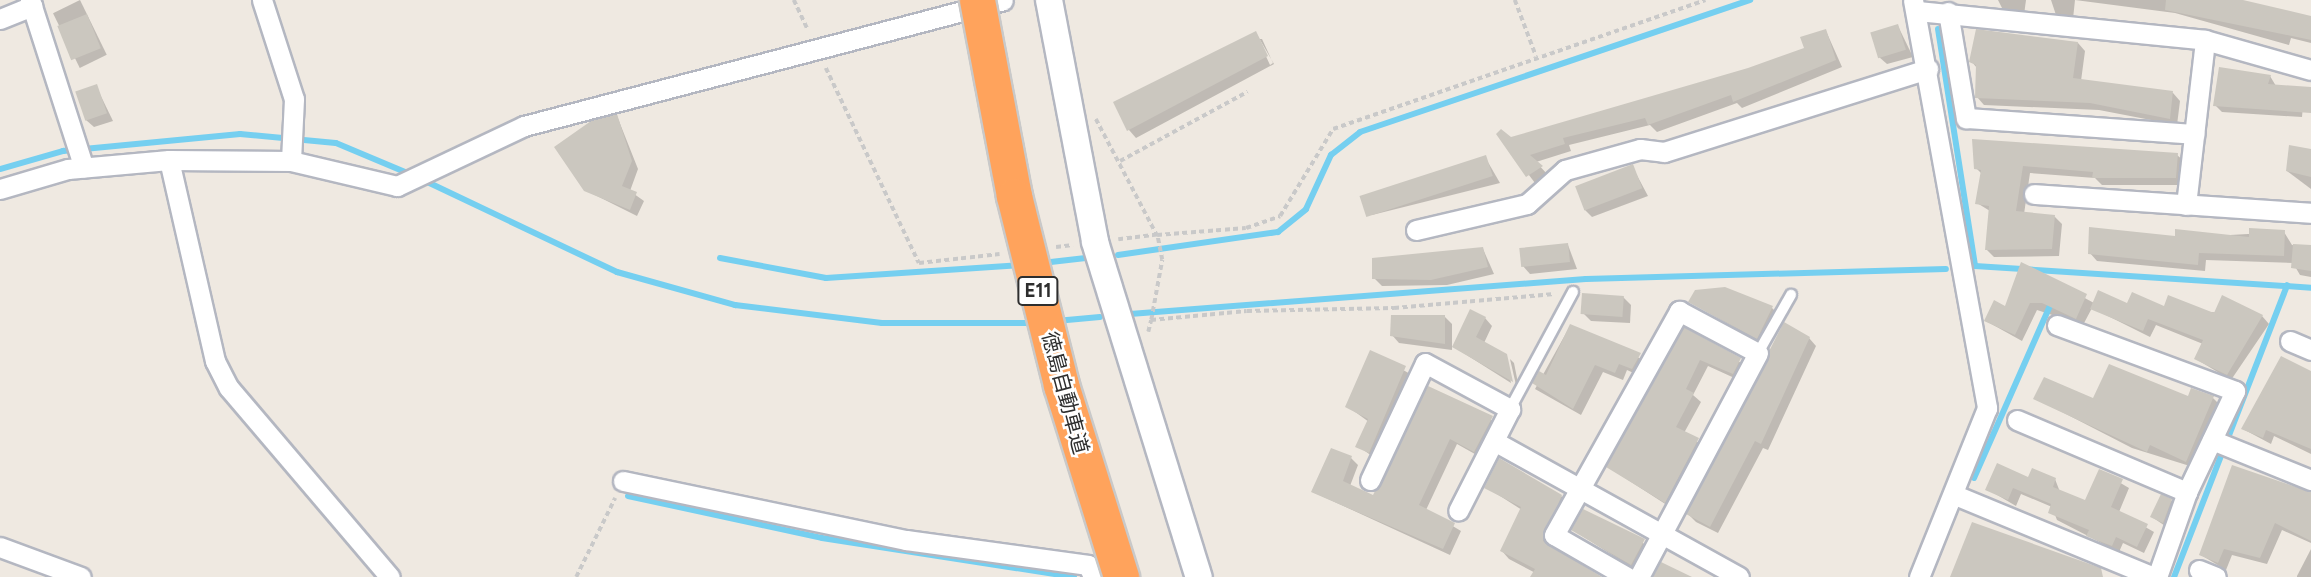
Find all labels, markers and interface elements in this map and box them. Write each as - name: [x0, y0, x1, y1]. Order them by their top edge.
- road number: E11: [1017, 276, 1059, 306]
- street label: 徳島自動車道: [1037, 329, 1093, 457]

